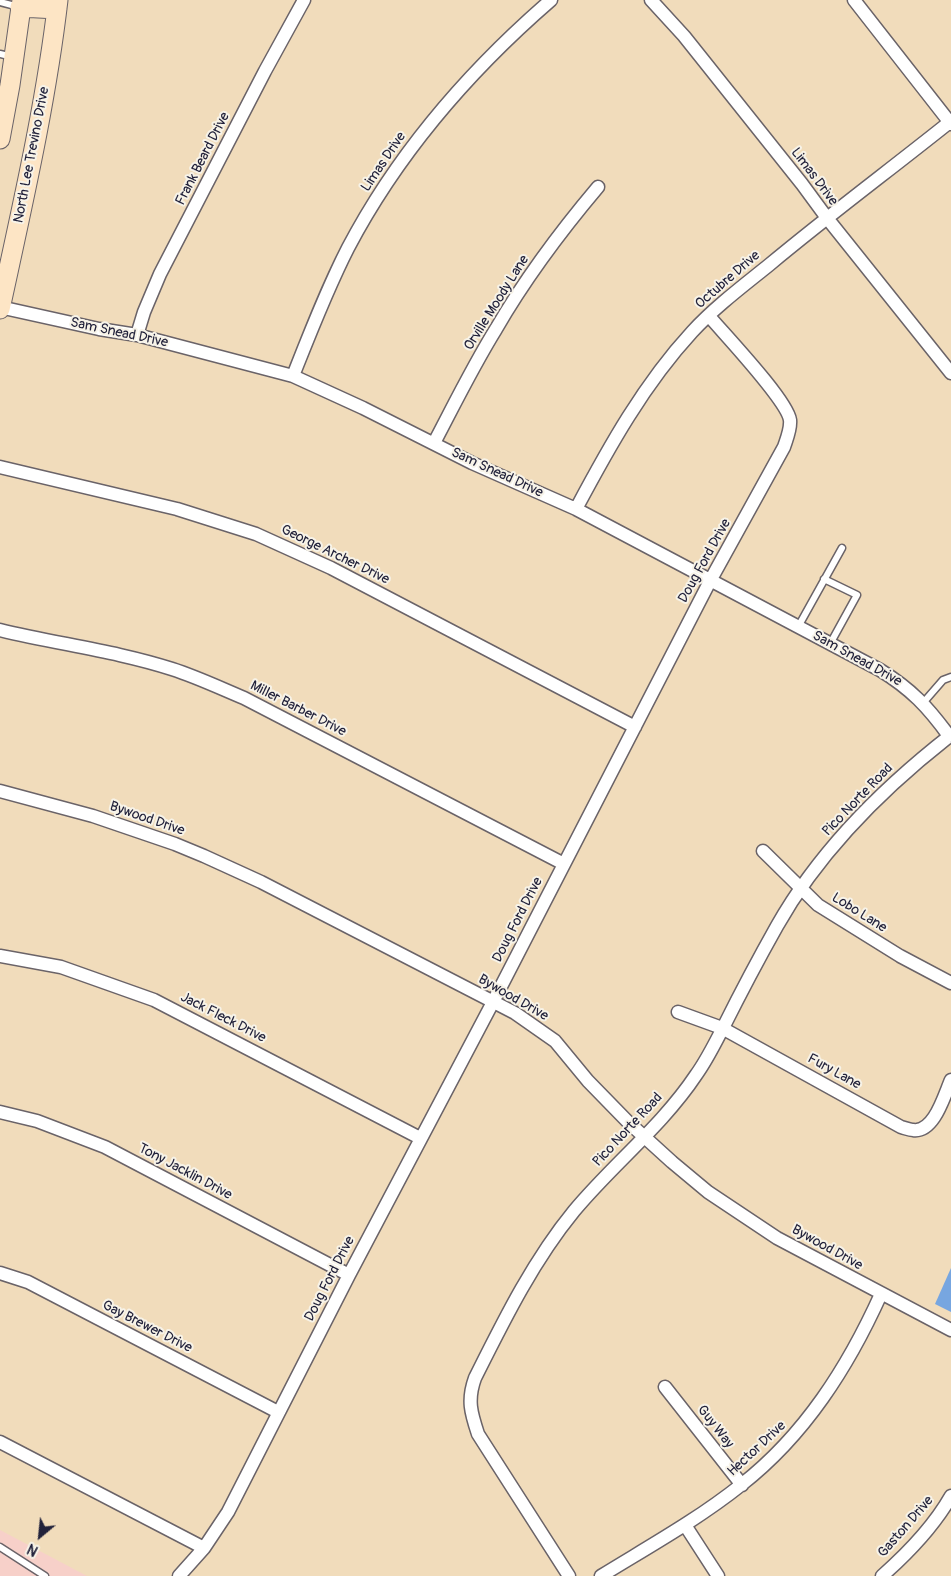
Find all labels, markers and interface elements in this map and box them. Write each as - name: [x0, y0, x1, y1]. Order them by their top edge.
- street label: North Lee Trevino Drive: [11, 86, 53, 224]
- street label: Frank Beard Drive: [172, 110, 234, 208]
- street label: Limas Drive: [358, 129, 410, 195]
- street label: Limas Drive: [787, 145, 841, 209]
- street label: Octubre Drive: [692, 247, 764, 313]
- street label: Orville Moody Lane: [461, 252, 533, 354]
- street label: Sam Snead Drive: [69, 314, 169, 352]
- street label: Sam Snead Drive: [448, 444, 546, 502]
- street label: Doug Ford Drive: [675, 516, 735, 606]
- street label: George Archer Drive: [278, 522, 392, 588]
- street label: Sam Snead Drive: [809, 628, 905, 690]
- street label: Miller Barber Drive: [247, 678, 349, 740]
- street label: Pico Norte Road: [819, 760, 897, 840]
- street label: Bywood Drive: [107, 798, 187, 840]
- street label: Doug Ford Drive: [489, 875, 547, 965]
- street label: Lobo Lane: [828, 890, 890, 936]
- street label: Bywood Drive: [475, 971, 551, 1025]
- street label: Jack Fleck Drive: [177, 989, 269, 1047]
- street label: Fury Lane: [804, 1051, 864, 1093]
- street label: Pico Norte Road: [590, 1090, 666, 1170]
- street label: Tony Jacklin Drive: [135, 1140, 235, 1204]
- street label: Bywood Drive: [789, 1222, 865, 1274]
- street label: Doug Ford Drive: [301, 1234, 359, 1324]
- street label: Gay Brewer Drive: [99, 1297, 195, 1357]
- street label: Guy Way: [693, 1402, 737, 1452]
- street label: Hector Drive: [724, 1418, 790, 1480]
- street label: Gaston Drive: [875, 1493, 937, 1561]
- north arrow: [15, 1511, 65, 1561]
- text: N: [25, 1540, 41, 1559]

